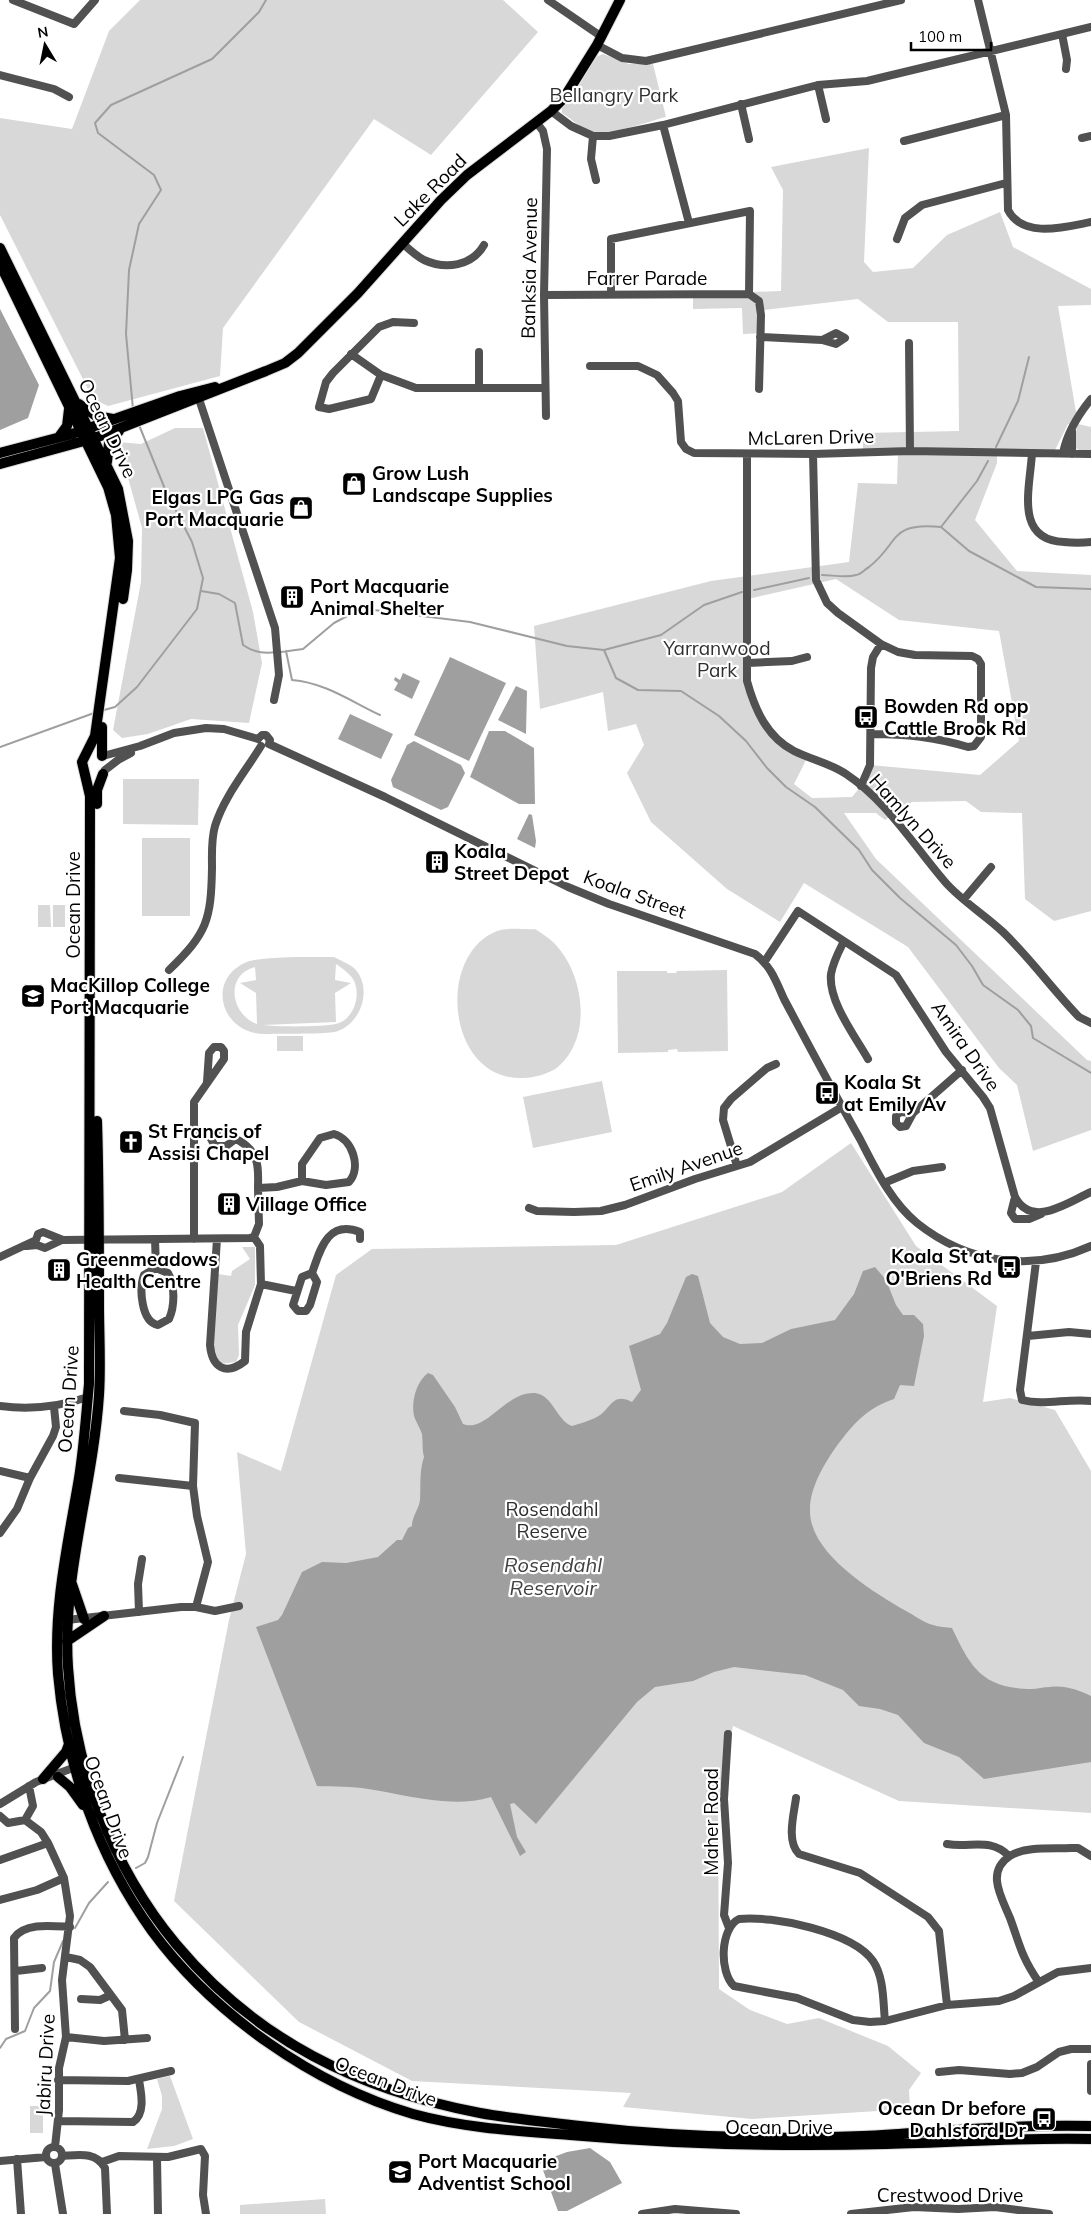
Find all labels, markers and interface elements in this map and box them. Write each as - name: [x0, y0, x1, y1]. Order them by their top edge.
- north arrow: [20, 20, 70, 70]
- scale bar: [911, 20, 991, 52]
- text: N: [36, 22, 50, 42]
- text: 100 m: [918, 27, 962, 46]
- park label: Bellangry Park: [550, 83, 679, 107]
- street label: Lake Road: [389, 149, 471, 231]
- street label: Banksia Avenue: [516, 197, 542, 339]
- street label: Farrer Parade: [587, 266, 707, 290]
- street label: Ocean Drive: [74, 374, 142, 482]
- street label: McLaren Drive: [748, 424, 874, 450]
- place label: Grow Lush Landscape Supplies: [372, 461, 553, 507]
- shop icon: Grow Lush Landscape Supplies: [341, 471, 367, 497]
- place label: Elgas LPG Gas Port Macquarie: [145, 485, 284, 531]
- shop icon: Elgas LPG Gas Port Macquarie: [288, 495, 314, 521]
- place label: Port Macquarie Animal Shelter: [310, 574, 449, 620]
- building icon: Port Macquarie Animal Shelter: [279, 584, 305, 610]
- park label: Yarranwood Park: [662, 636, 771, 682]
- place label: Bowden Rd opp Cattle Brook Rd: [884, 694, 1029, 740]
- bus stop icon: Bowden Rd opp Cattle Brook Rd: [853, 704, 879, 730]
- street label: Hamlyn Drive: [864, 769, 962, 873]
- place label: Koala Street Depot: [454, 839, 569, 885]
- building icon: Koala Street Depot: [424, 849, 450, 875]
- street label: Ocean Drive: [61, 851, 85, 959]
- street label: Koala Street: [580, 864, 690, 924]
- place label: MacKillop College Port Macquarie: [50, 973, 210, 1019]
- school or university icon: MacKillop College Port Macquarie: [20, 983, 46, 1009]
- street label: Amira Drive: [926, 996, 1006, 1096]
- place label: Koala St at Emily Av: [844, 1070, 947, 1116]
- bus stop icon: Koala St at Emily Av: [814, 1080, 840, 1106]
- place label: St Francis of Assisi Chapel: [148, 1119, 269, 1165]
- church icon: St Francis of Assisi Chapel: [118, 1129, 144, 1155]
- street label: Emily Avenue: [626, 1135, 746, 1197]
- building icon: Village Office: [216, 1191, 242, 1217]
- place label: Village Office: [245, 1192, 367, 1216]
- place label: Koala St at O'Briens Rd: [885, 1244, 992, 1290]
- place label: Greenmeadows Health Centre: [76, 1247, 218, 1293]
- bus stop icon: Koala St at O'Briens Rd: [996, 1254, 1022, 1280]
- building icon: Greenmeadows Health Centre: [46, 1257, 72, 1283]
- street label: Ocean Drive: [52, 1344, 84, 1454]
- park label: Rosendahl Reserve: [505, 1497, 599, 1543]
- water label: Rosendahl Reservoir: [504, 1552, 602, 1600]
- street label: Ocean Drive: [79, 1752, 139, 1862]
- street label: Maher Road: [699, 1768, 723, 1876]
- street label: Jabiru Drive: [30, 2013, 60, 2117]
- street label: Ocean Drive: [331, 2051, 441, 2111]
- place label: Ocean Dr before Dahlsford Dr: [878, 2096, 1027, 2142]
- bus stop icon: Ocean Dr before Dahlsford Dr: [1031, 2106, 1057, 2132]
- street label: Ocean Drive: [725, 2115, 833, 2139]
- place label: Port Macquarie Adventist School: [418, 2149, 571, 2195]
- school or university icon: Port Macquarie Adventist School: [387, 2159, 413, 2185]
- street label: Crestwood Drive: [877, 2183, 1023, 2207]

